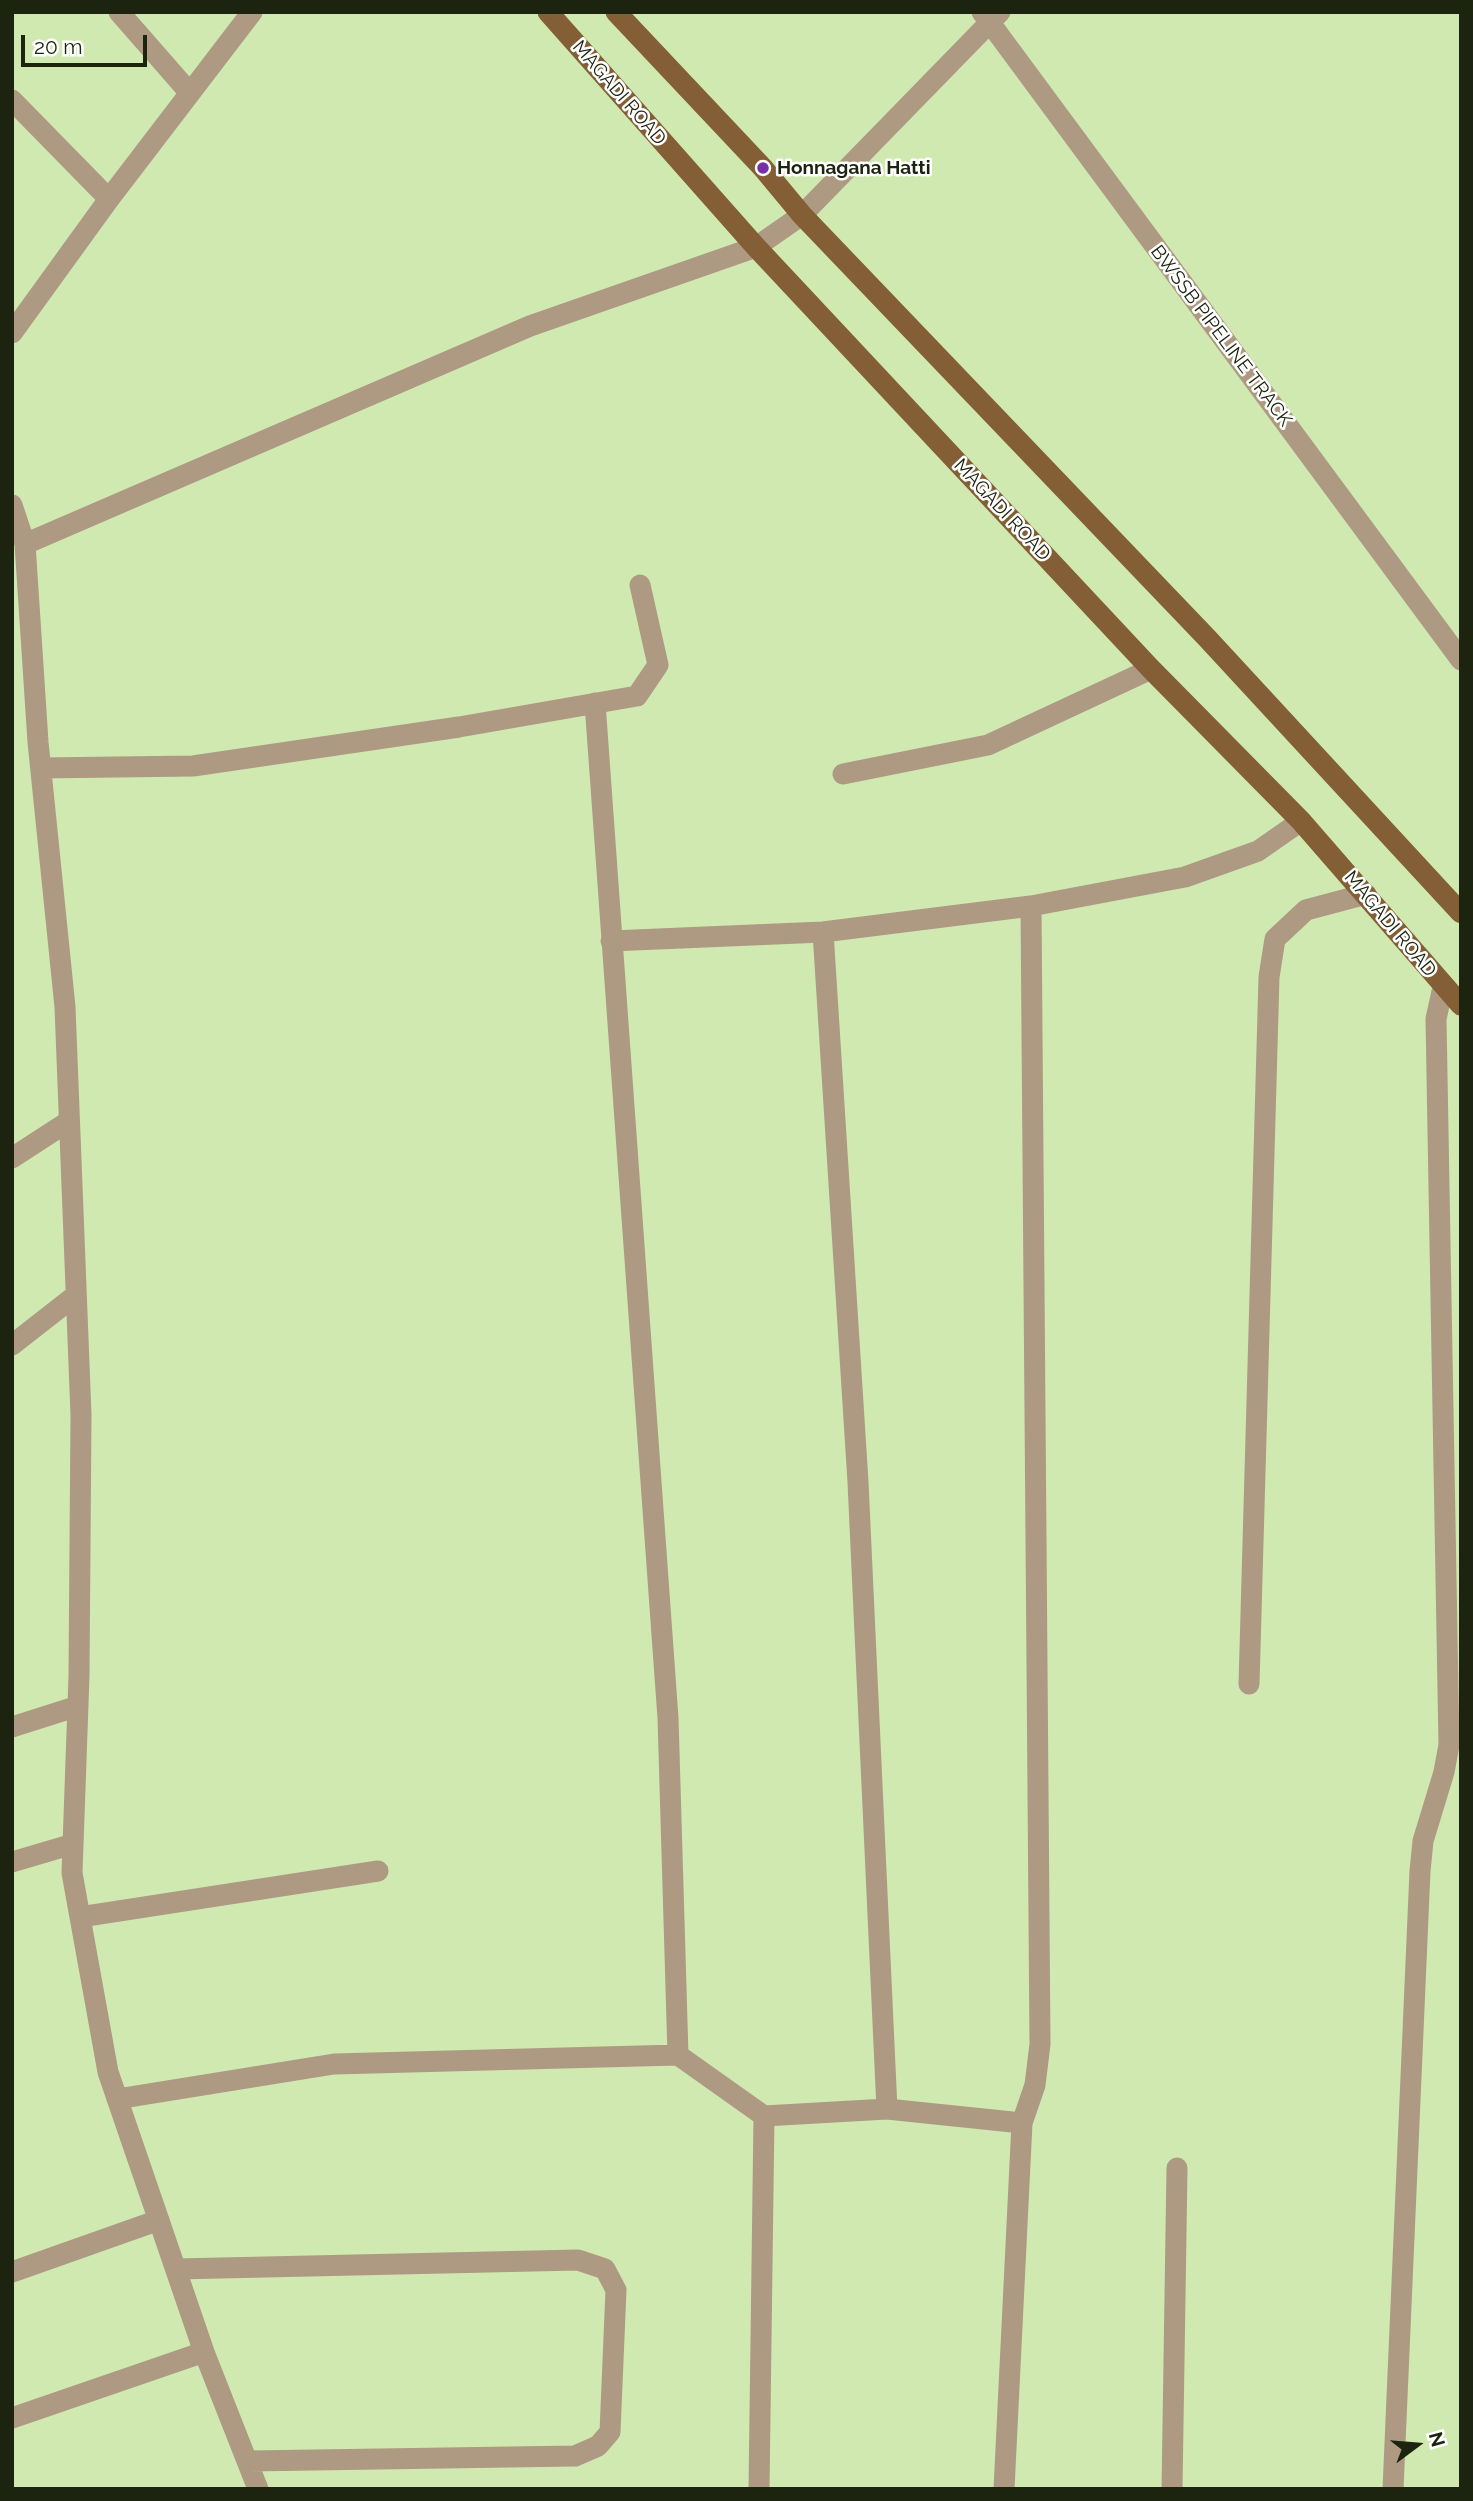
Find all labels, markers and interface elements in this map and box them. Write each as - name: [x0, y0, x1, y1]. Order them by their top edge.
- scale bar: [24, 21, 150, 65]
- text: 20 m: [34, 34, 82, 59]
- street label: MAGADI ROAD: [567, 36, 671, 150]
- place label: Honnagana Hatti: [777, 157, 930, 179]
- marker: Honnagana Hatti: [755, 160, 771, 176]
- street label: BWSSB PIPELINE TRACK: [1145, 241, 1297, 431]
- street label: MAGADI ROAD: [949, 454, 1055, 566]
- street label: MAGADI ROAD: [1339, 866, 1441, 982]
- north arrow: [1382, 2410, 1452, 2480]
- text: N: [1425, 2429, 1450, 2449]

